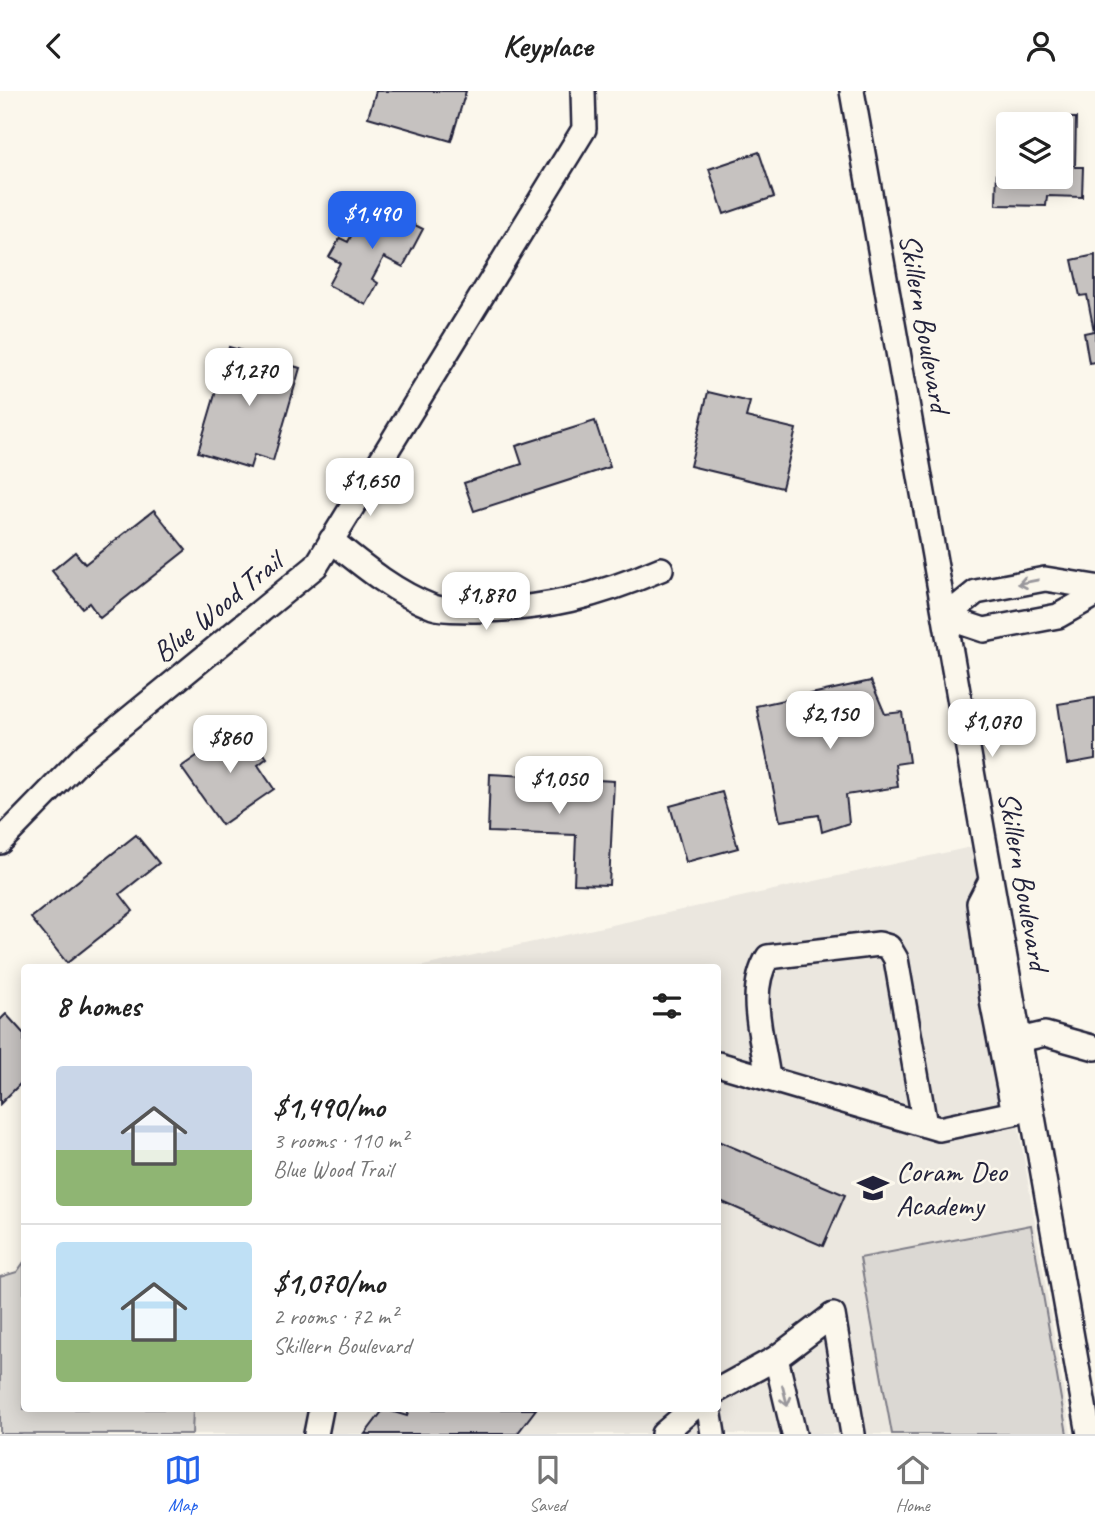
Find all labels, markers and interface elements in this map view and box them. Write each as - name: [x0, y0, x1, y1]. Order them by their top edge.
- text: Keyplace: [503, 25, 592, 66]
- icon: back: [35, 27, 73, 65]
- icon: person: [1022, 27, 1060, 65]
- map controls: [996, 112, 1073, 189]
- button: layers: [996, 112, 1073, 189]
- pin: $1,490: [315, 191, 429, 251]
- text: $1,490: [344, 199, 400, 228]
- street label: Skillern Boulevard: [891, 231, 960, 419]
- pin: $1,270: [192, 349, 306, 408]
- text: $1,270: [221, 356, 277, 385]
- pin: $1,650: [313, 459, 427, 518]
- text: $1,650: [342, 466, 398, 495]
- street label: Blue Wood Trail: [144, 540, 293, 671]
- pin: $1,870: [429, 573, 543, 632]
- one-way arrow: [1017, 576, 1040, 589]
- text: $1,870: [458, 580, 514, 609]
- pin: $2,150: [773, 691, 887, 751]
- text: $2,150: [802, 699, 858, 728]
- pin: $1,070: [935, 699, 1049, 759]
- text: $1,070: [964, 707, 1020, 736]
- pin: $860: [189, 715, 271, 775]
- text: $860: [209, 723, 251, 752]
- pin: $1,050: [502, 757, 616, 816]
- text: $1,050: [531, 764, 587, 793]
- street label: Skillern Boulevard: [990, 789, 1059, 977]
- text: 8 homes: [56, 987, 141, 1025]
- icon: filters: [648, 987, 686, 1025]
- text: $1,490/mo: [273, 1088, 385, 1126]
- icon: home: [112, 1094, 196, 1178]
- text: 3 rooms · 110 m²: [273, 1126, 408, 1155]
- place label: Coram Deo Academy: [896, 1152, 1008, 1224]
- text: Blue Wood Trail: [273, 1155, 393, 1184]
- school or university icon: Coram Deo Academy: [856, 1171, 890, 1205]
- text: $1,070/mo: [273, 1264, 385, 1302]
- icon: home: [112, 1270, 196, 1354]
- text: 2 rooms · 72 m²: [273, 1302, 397, 1331]
- text: Skillern Boulevard: [273, 1331, 411, 1360]
- one-way arrow: [779, 1384, 792, 1407]
- tab: Map: [164, 1451, 202, 1517]
- tab: Saved: [529, 1451, 567, 1517]
- tab: Home: [894, 1451, 932, 1517]

